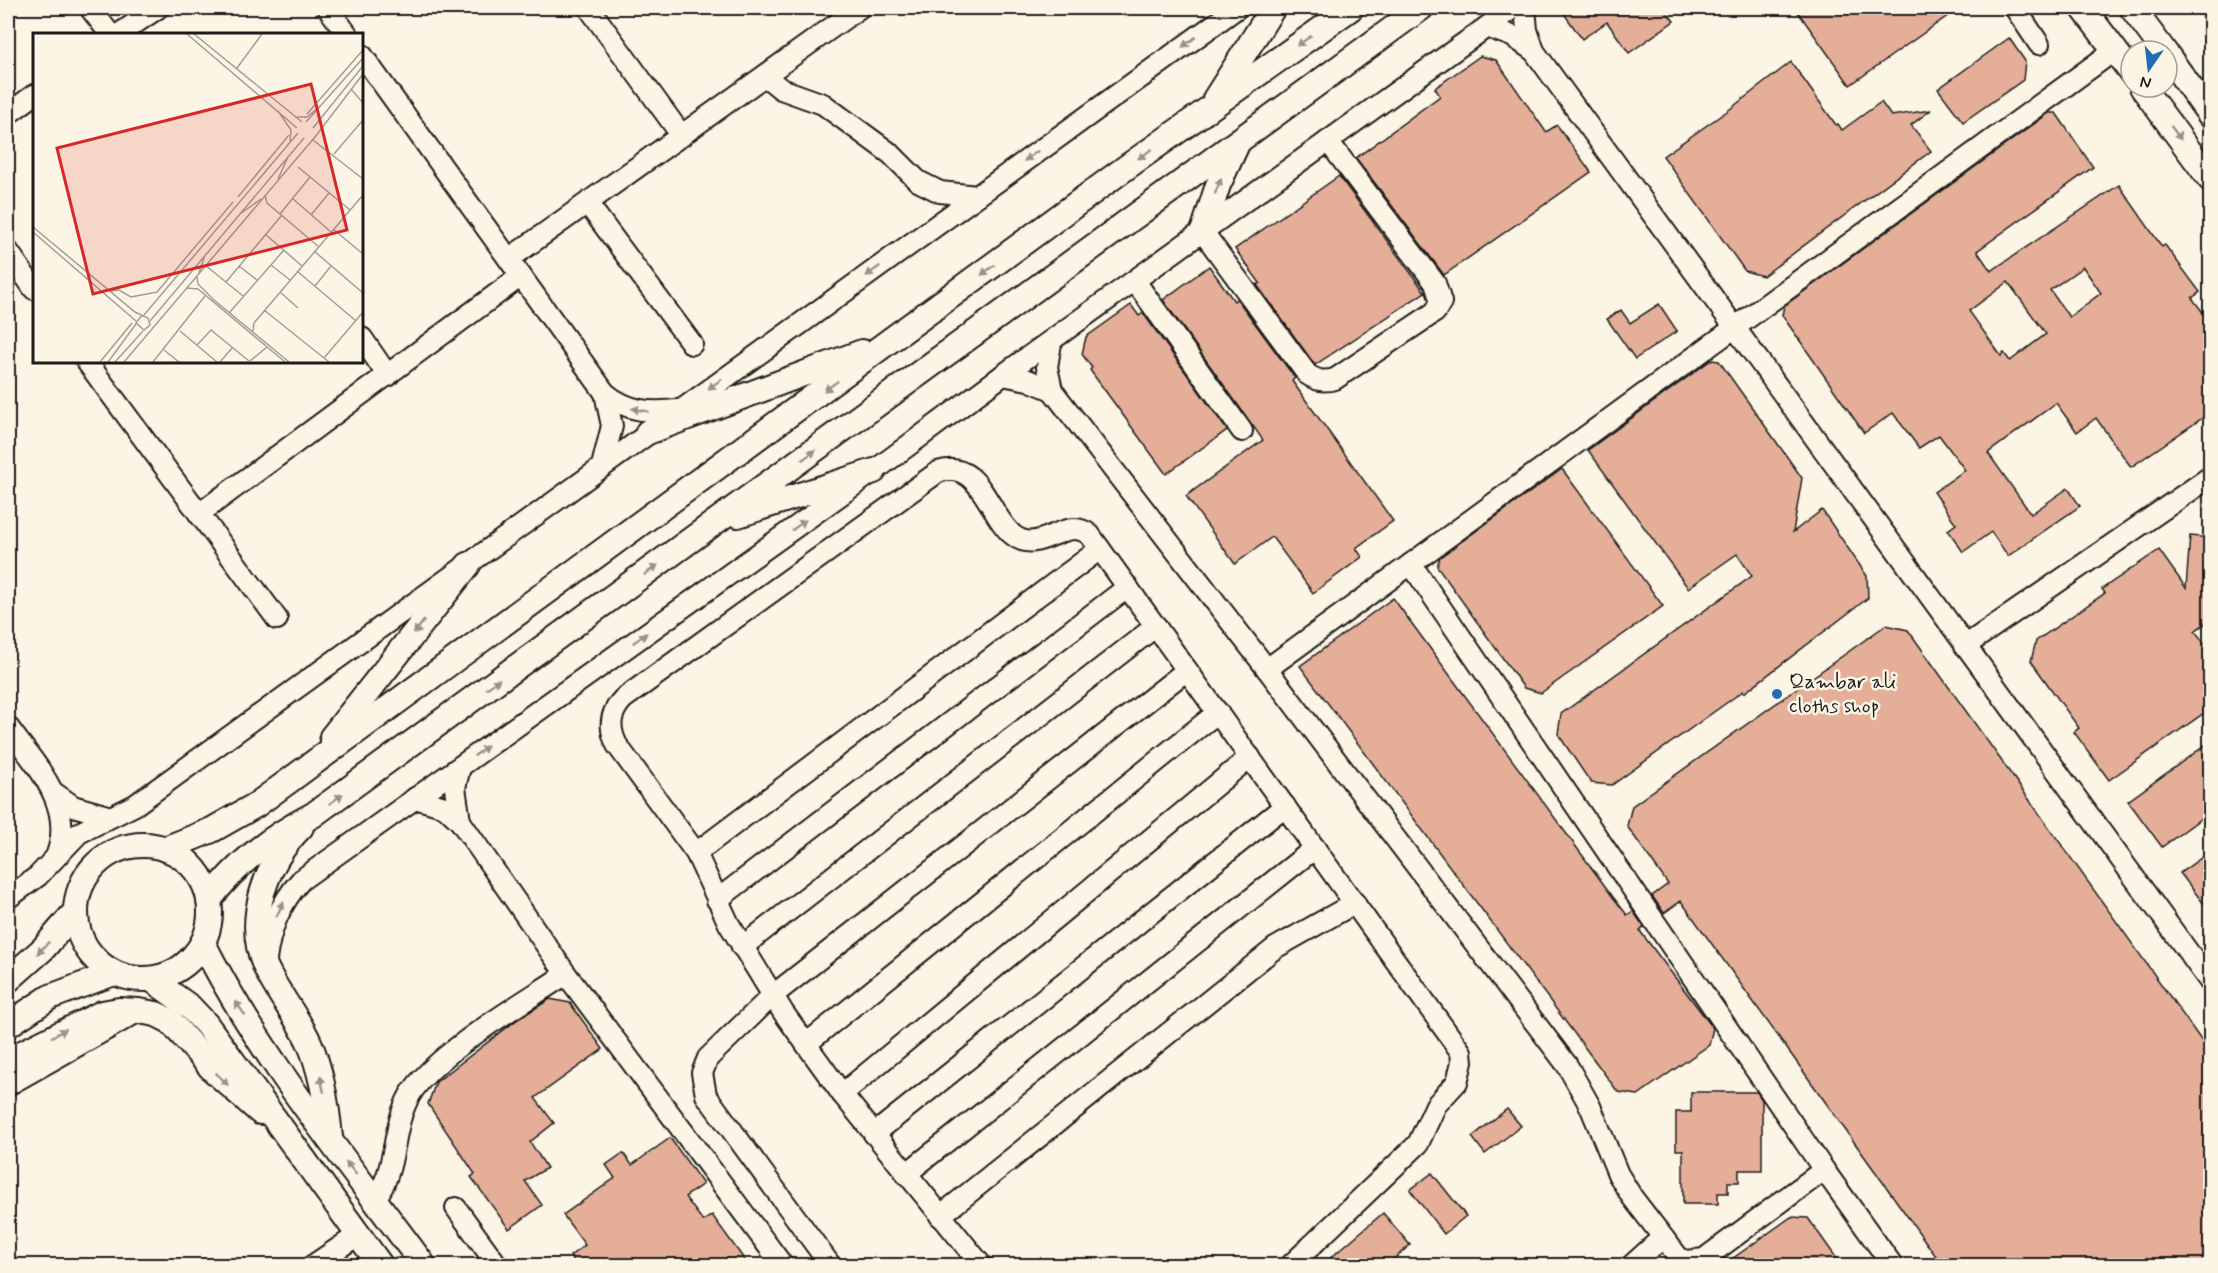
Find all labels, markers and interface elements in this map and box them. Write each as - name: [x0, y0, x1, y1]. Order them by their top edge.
- inset map: [33, 33, 363, 363]
- one-way arrow: [1296, 35, 1312, 47]
- one-way arrow: [1182, 36, 1198, 48]
- north arrow: [2119, 39, 2179, 99]
- text: N: [2138, 71, 2153, 94]
- one-way arrow: [2170, 126, 2182, 141]
- one-way arrow: [1137, 148, 1153, 160]
- one-way arrow: [1024, 150, 1039, 162]
- one-way arrow: [1213, 176, 1223, 194]
- one-way arrow: [980, 264, 996, 276]
- one-way arrow: [866, 265, 882, 277]
- one-way arrow: [707, 378, 723, 390]
- one-way arrow: [823, 380, 839, 392]
- one-way arrow: [630, 405, 649, 414]
- one-way arrow: [800, 449, 816, 461]
- one-way arrow: [790, 519, 806, 531]
- one-way arrow: [644, 564, 659, 576]
- one-way arrow: [412, 619, 425, 635]
- one-way arrow: [632, 632, 648, 644]
- place label: Qambar ali cloths shop: [1789, 668, 1896, 720]
- one-way arrow: [485, 678, 501, 690]
- marker: Qambar ali cloths shop: [1770, 687, 1784, 701]
- one-way arrow: [473, 745, 489, 757]
- one-way arrow: [327, 793, 343, 805]
- one-way arrow: [276, 901, 285, 918]
- one-way arrow: [37, 941, 51, 955]
- one-way arrow: [235, 1000, 246, 1016]
- one-way arrow: [51, 1028, 68, 1038]
- one-way arrow: [215, 1071, 229, 1085]
- one-way arrow: [317, 1074, 326, 1093]
- one-way arrow: [345, 1160, 357, 1176]

